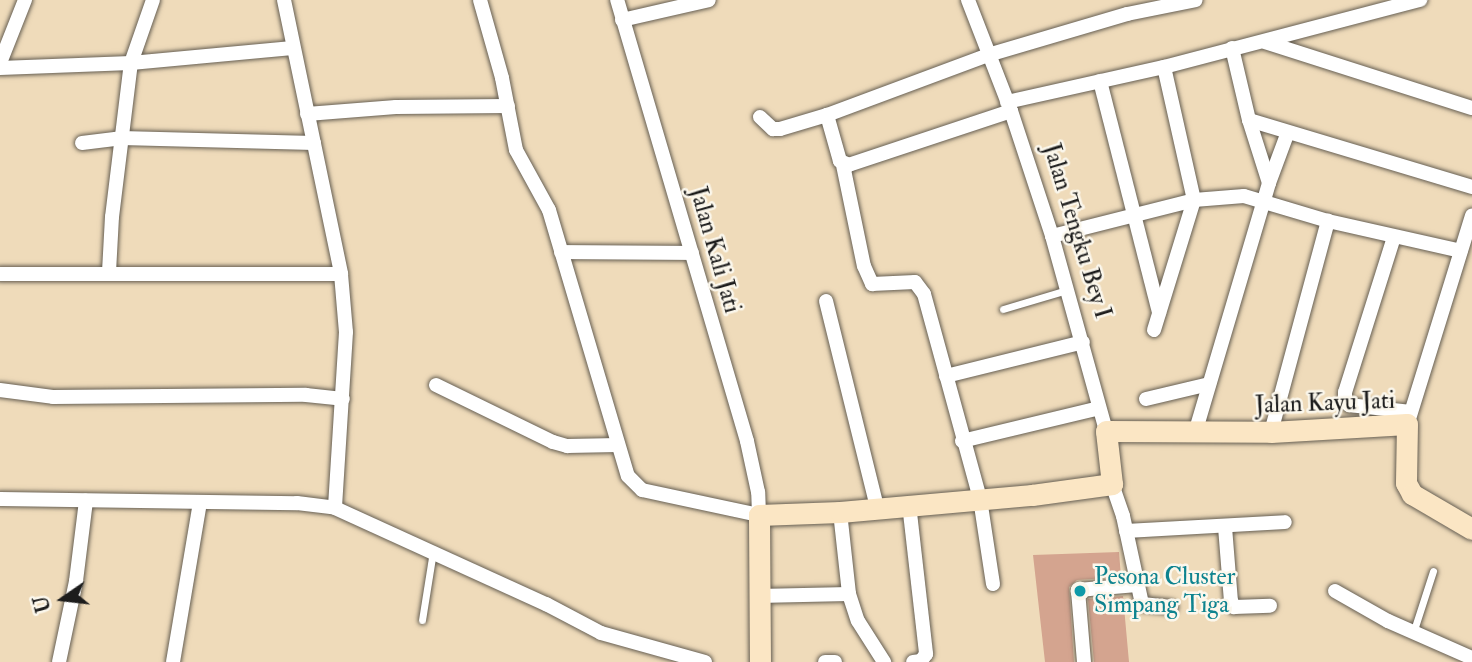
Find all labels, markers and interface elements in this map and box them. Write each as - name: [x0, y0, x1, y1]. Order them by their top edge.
- street label: Jalan Tengku Bey I: [1037, 140, 1117, 322]
- street label: Jalan Kali Jati: [683, 184, 747, 316]
- street label: Jalan Kayu Jati: [1254, 386, 1396, 420]
- place label: Pesona Cluster Simpang Tiga: [1094, 563, 1236, 619]
- north arrow: [28, 564, 98, 634]
- marker: Pesona Cluster Simpang Tiga: [1072, 583, 1088, 599]
- text: U: [29, 593, 56, 615]

